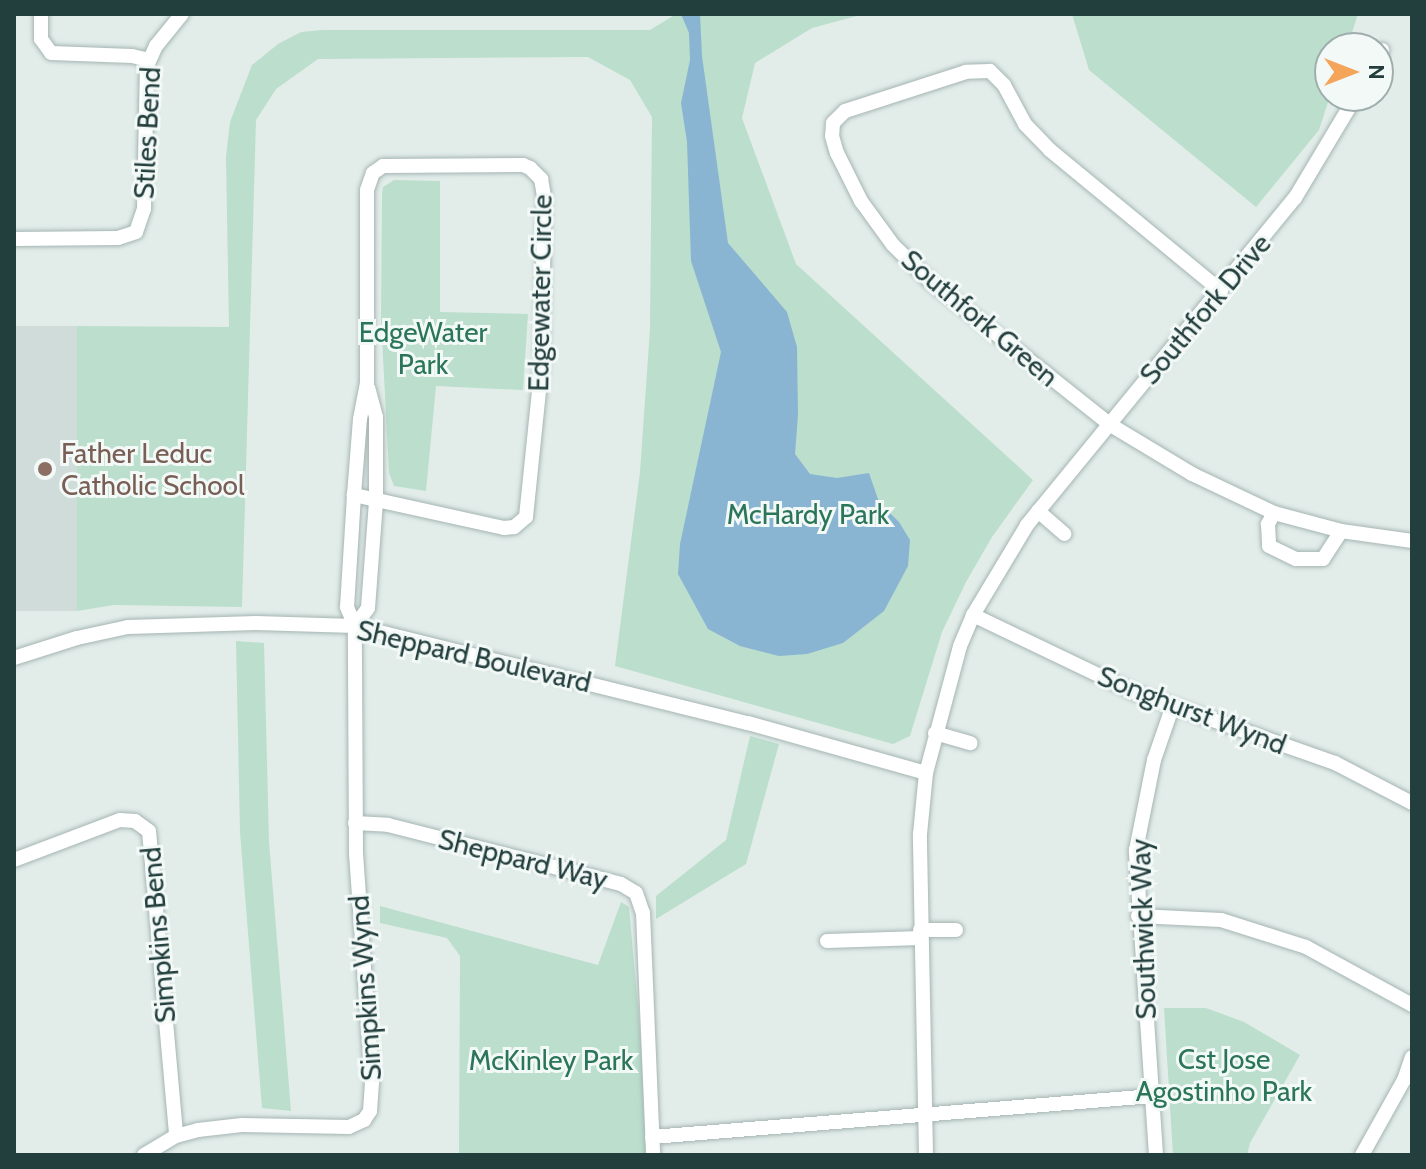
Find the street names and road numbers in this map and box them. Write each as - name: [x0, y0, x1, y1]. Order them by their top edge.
- street label: Stiles Bend: [127, 66, 167, 200]
- street label: Edgewater Circle: [521, 194, 559, 392]
- street label: Southfork Drive: [1132, 227, 1278, 391]
- street label: Southfork Green: [895, 243, 1065, 393]
- street label: Sheppard Boulevard: [354, 613, 594, 699]
- street label: Songhurst Wynd: [1093, 659, 1291, 761]
- street label: Sheppard Way: [435, 822, 611, 896]
- street label: Southwick Way: [1123, 838, 1163, 1020]
- street label: Simpkins Bend: [134, 846, 182, 1024]
- street label: Simpkins Wynd: [342, 894, 388, 1082]

